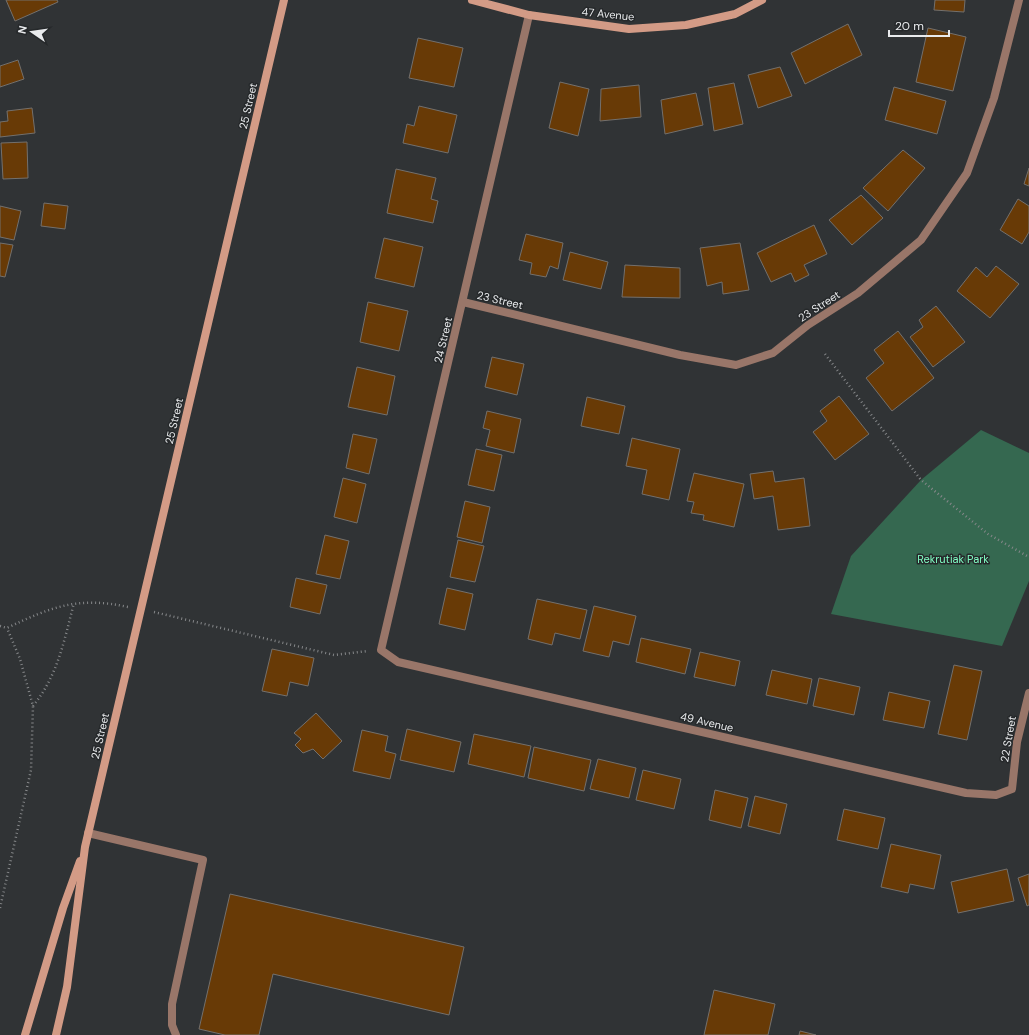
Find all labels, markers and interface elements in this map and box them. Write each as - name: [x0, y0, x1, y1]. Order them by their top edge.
- street label: 47 Avenue: [581, 4, 635, 24]
- north arrow: [12, 12, 52, 52]
- scale bar: [889, 12, 949, 38]
- text: 20 m: [895, 18, 924, 34]
- text: N: [15, 24, 30, 35]
- street label: 25 Street: [236, 81, 260, 131]
- street label: 23 Street: [796, 287, 842, 325]
- street label: 23 Street: [476, 288, 524, 312]
- street label: 24 Street: [431, 316, 455, 364]
- street label: 25 Street: [162, 396, 186, 446]
- park label: Rekrutiak Park: [917, 552, 989, 566]
- street label: 49 Avenue: [679, 709, 735, 735]
- street label: 25 Street: [88, 711, 112, 761]
- street label: 22 Street: [997, 715, 1019, 763]

